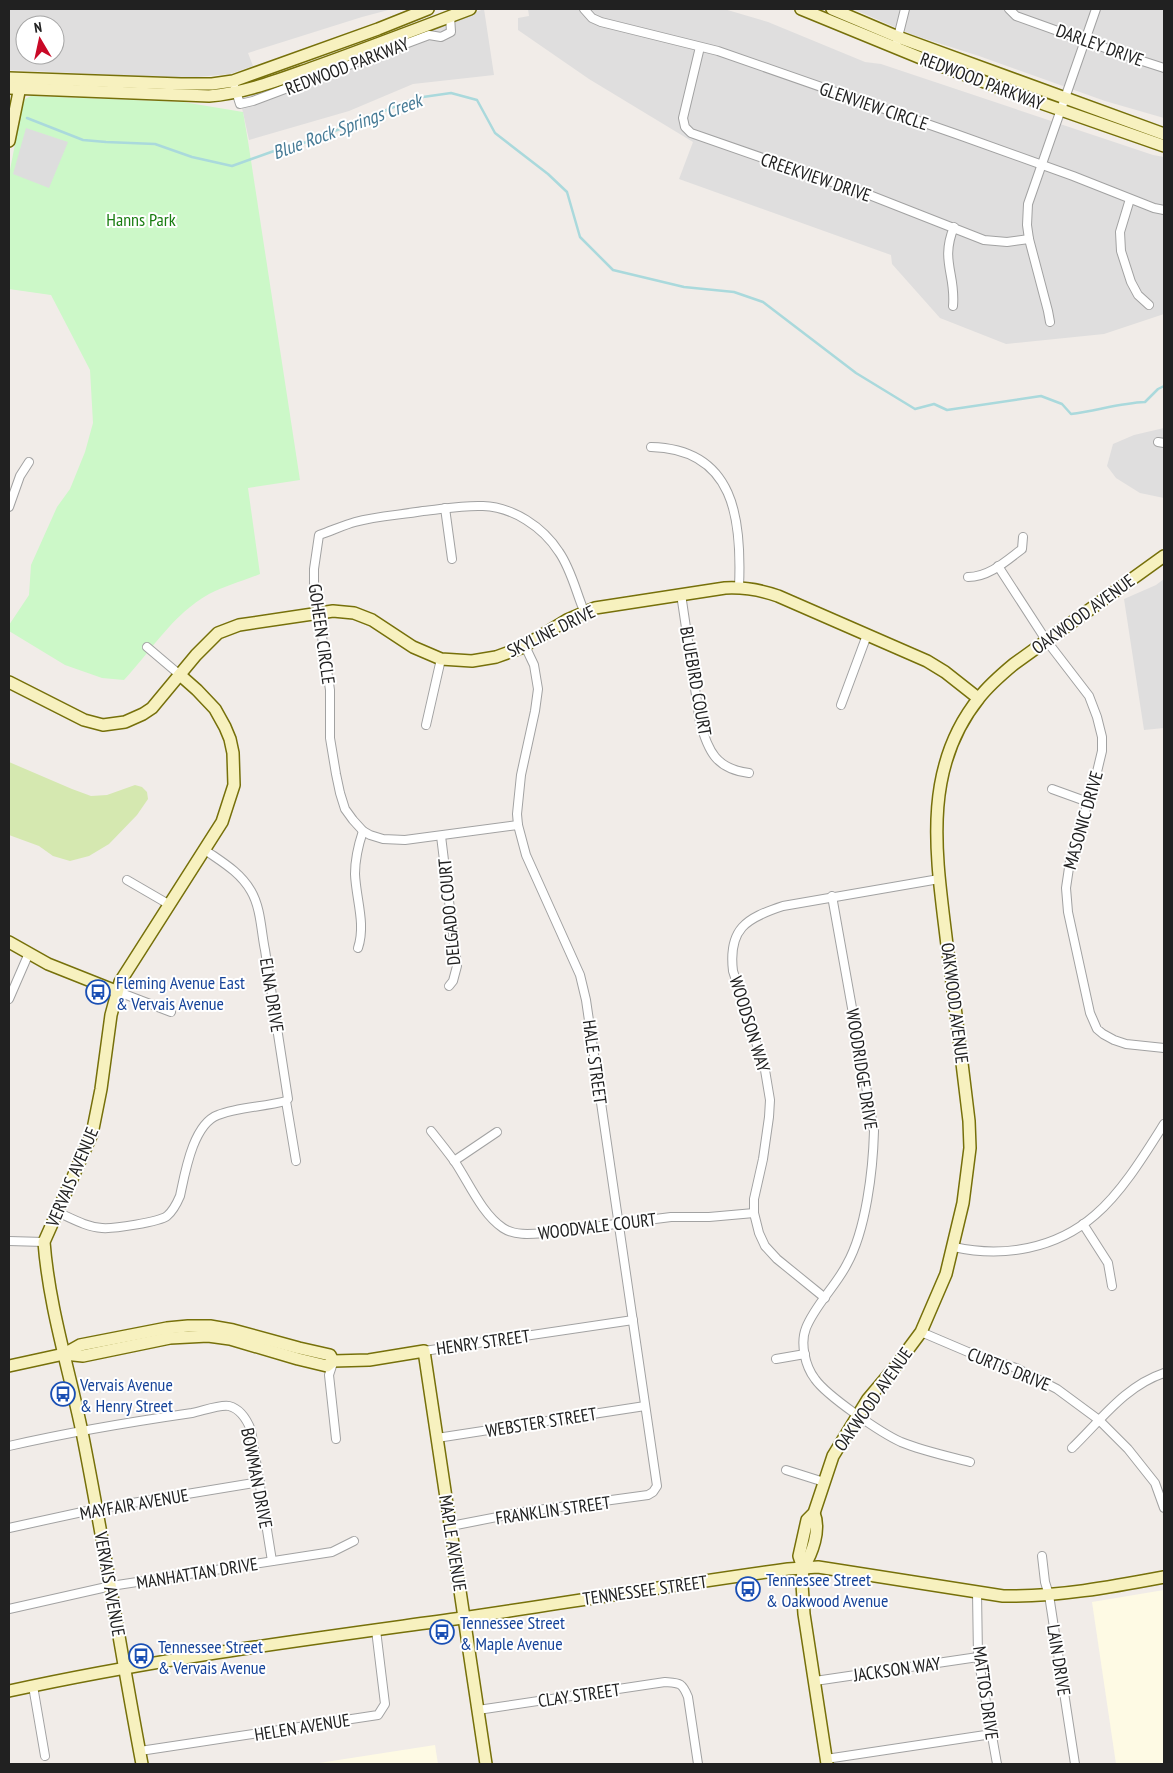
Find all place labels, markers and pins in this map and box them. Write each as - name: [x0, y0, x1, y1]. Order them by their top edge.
- place label: Fleming Avenue East & Vervais Avenue: [116, 971, 245, 1015]
- bus stop icon: Fleming Avenue East & Vervais Avenue: [85, 979, 111, 1005]
- place label: Vervais Avenue & Henry Street: [79, 1373, 173, 1417]
- bus stop icon: Vervais Avenue & Henry Street: [50, 1381, 76, 1407]
- place label: Tennessee Street & Oakwood Avenue: [766, 1568, 888, 1612]
- bus stop icon: Tennessee Street & Oakwood Avenue: [735, 1576, 761, 1602]
- place label: Tennessee Street & Maple Avenue: [460, 1611, 565, 1655]
- bus stop icon: Tennessee Street & Maple Avenue: [429, 1619, 455, 1645]
- place label: Tennessee Street & Vervais Avenue: [158, 1635, 266, 1679]
- bus stop icon: Tennessee Street & Vervais Avenue: [128, 1643, 154, 1669]

